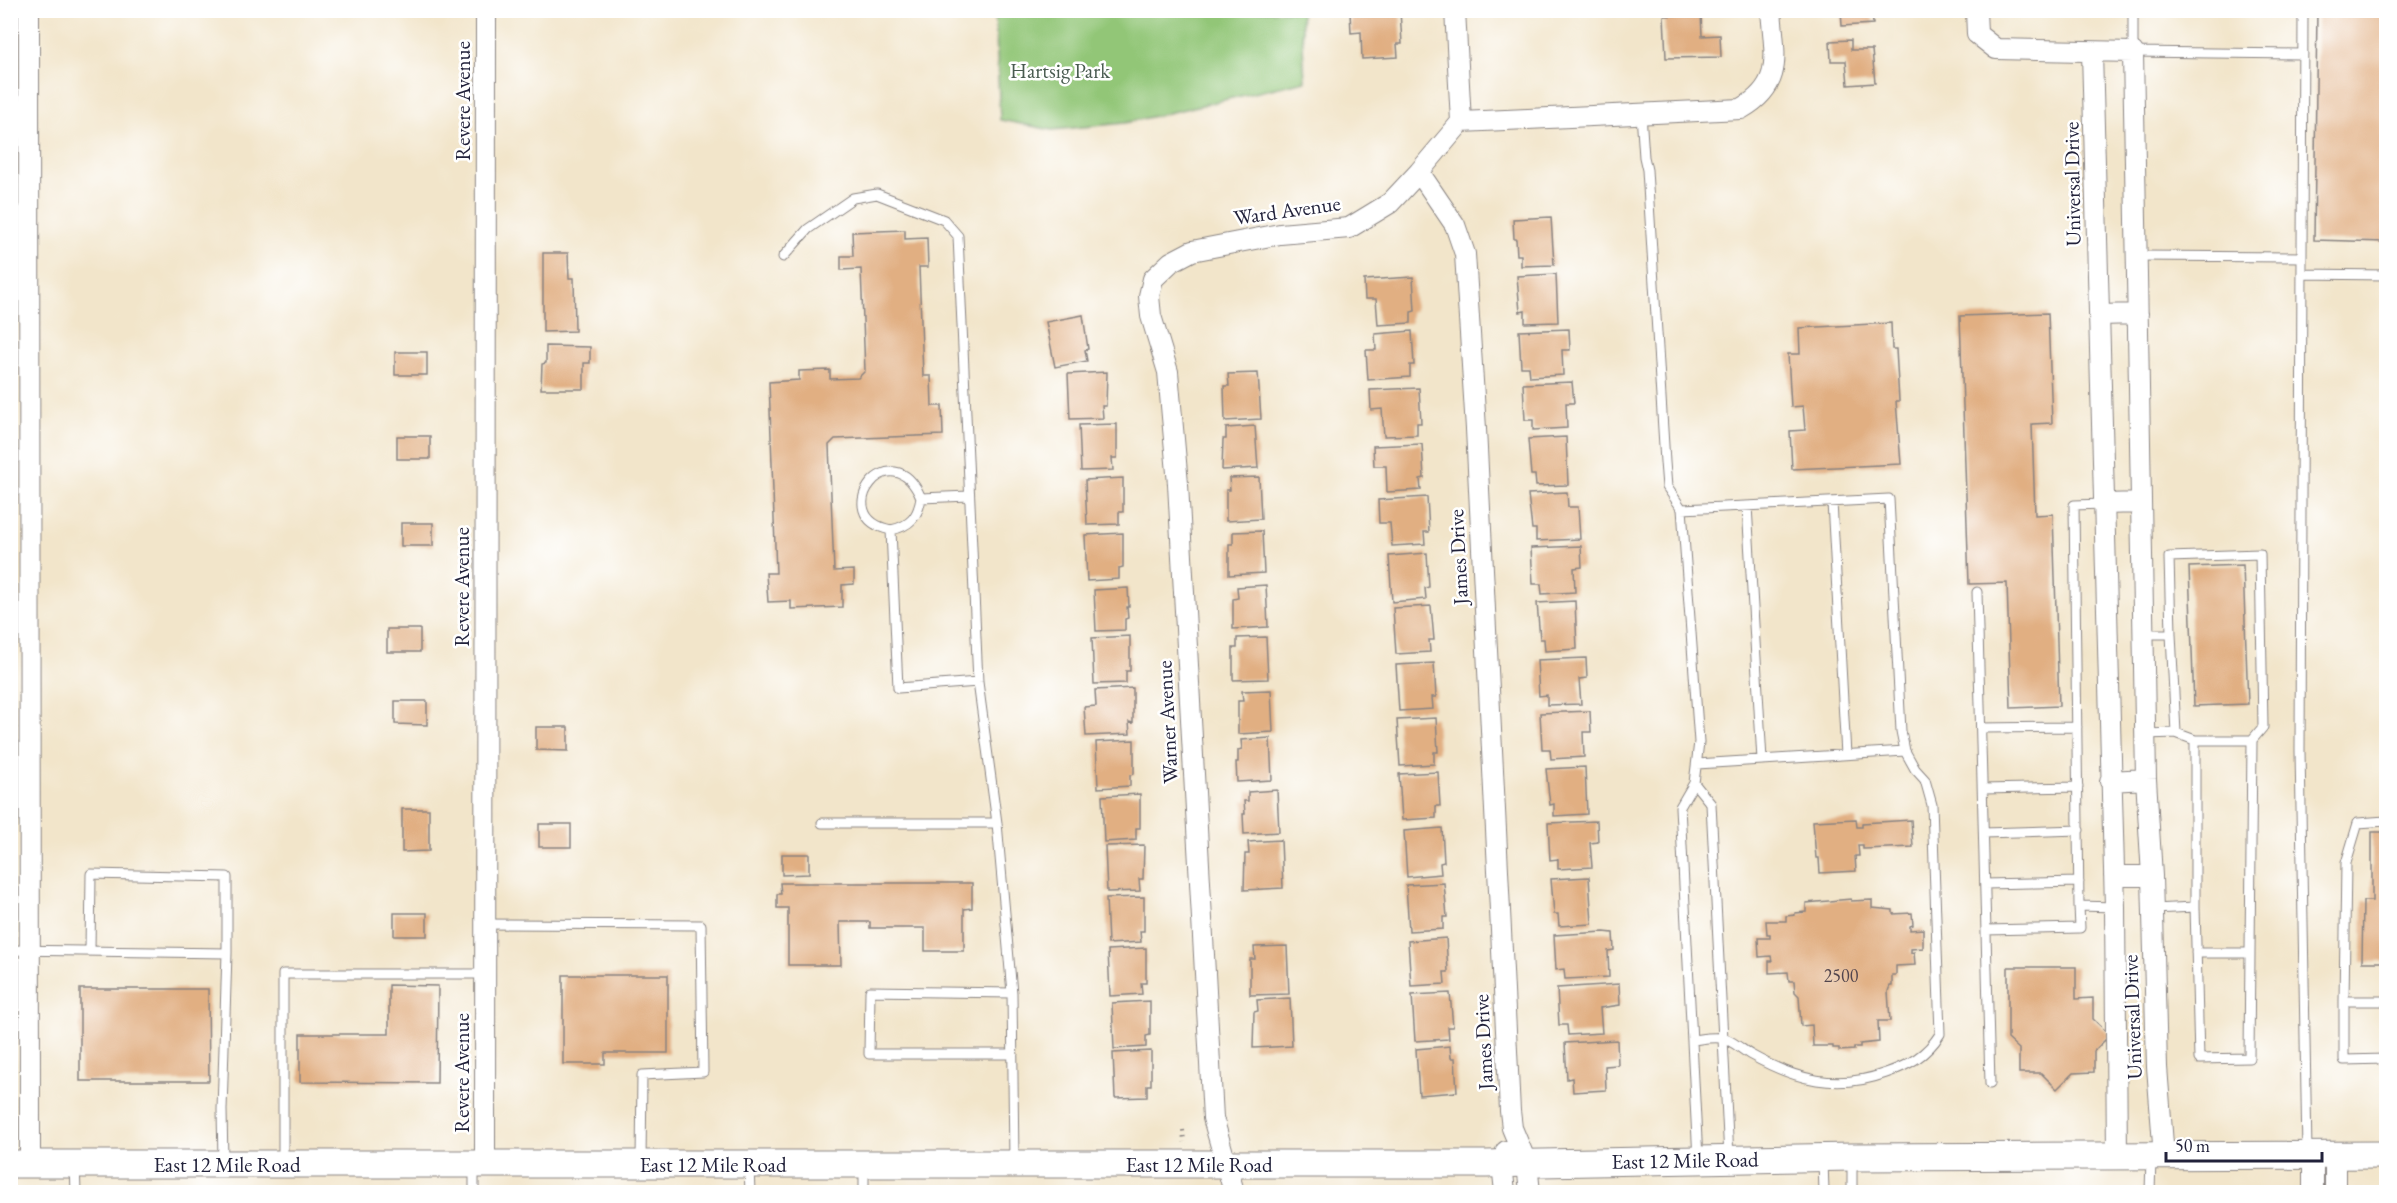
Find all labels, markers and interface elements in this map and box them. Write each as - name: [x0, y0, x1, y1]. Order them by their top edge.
- street label: Revere Avenue: [449, 41, 476, 161]
- park label: Hartsig Park: [1010, 57, 1111, 84]
- street label: Universal Drive: [2057, 121, 2087, 247]
- street label: Ward Avenue: [1232, 189, 1342, 231]
- street label: James Drive: [1442, 508, 1474, 608]
- street label: Revere Avenue: [448, 527, 475, 647]
- street label: Warner Avenue: [1150, 660, 1184, 784]
- street label: Universal Drive: [2116, 954, 2148, 1080]
- house number: 2500: [1824, 964, 1859, 987]
- street label: James Drive: [1467, 993, 1499, 1093]
- street label: Revere Avenue: [448, 1013, 475, 1133]
- scale bar: [2166, 1125, 2322, 1163]
- text: 50 m: [2175, 1134, 2210, 1157]
- street label: East 12 Mile Road: [1611, 1145, 1759, 1175]
- street label: East 12 Mile Road: [153, 1151, 301, 1178]
- street label: East 12 Mile Road: [639, 1151, 787, 1178]
- street label: East 12 Mile Road: [1125, 1151, 1273, 1178]

